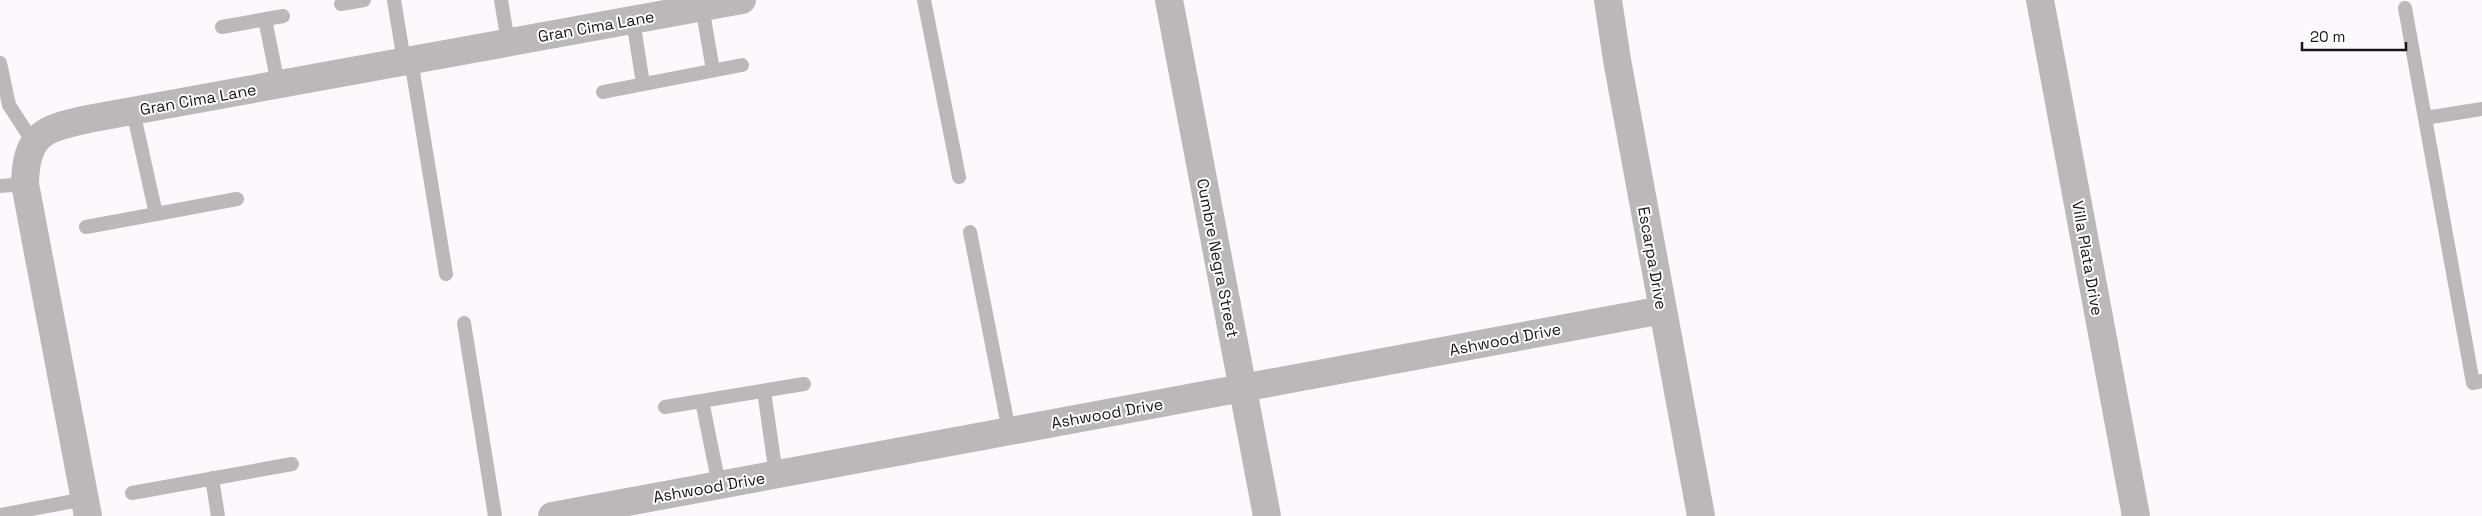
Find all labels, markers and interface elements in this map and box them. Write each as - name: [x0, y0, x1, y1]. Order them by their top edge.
- street label: Gran Cima Lane: [536, 6, 656, 47]
- scale bar: [2302, 20, 2406, 52]
- text: 20 m: [2310, 27, 2345, 46]
- street label: Gran Cima Lane: [138, 79, 258, 120]
- street label: Cumbre Negra Street: [1192, 177, 1243, 340]
- street label: Villa Plata Drive: [2067, 199, 2108, 317]
- street label: Escarpa Drive: [1633, 205, 1672, 311]
- street label: Ashwood Drive: [1447, 318, 1563, 361]
- street label: Ashwood Drive: [1049, 393, 1165, 434]
- street label: Ashwood Drive: [651, 467, 767, 508]

